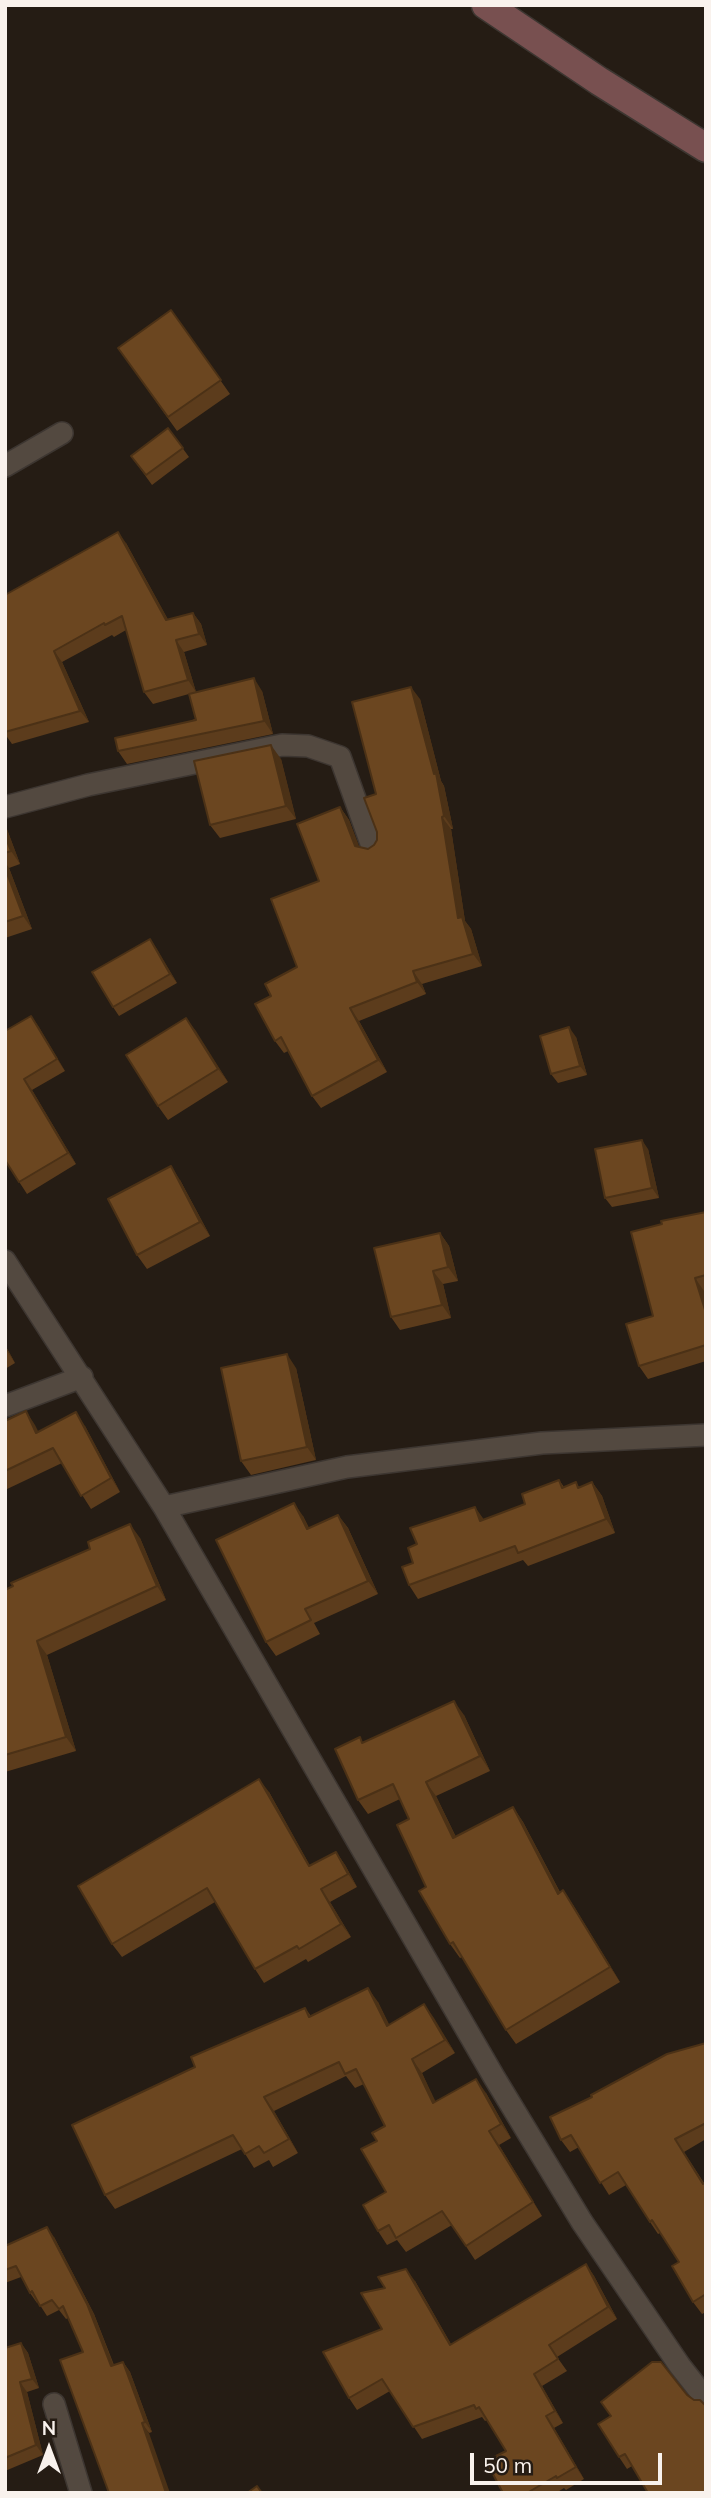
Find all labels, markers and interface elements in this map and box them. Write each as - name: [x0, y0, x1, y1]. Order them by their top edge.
- north arrow: [14, 2414, 84, 2484]
- text: N: [42, 2416, 56, 2440]
- scale bar: [473, 2438, 666, 2482]
- text: 50 m: [483, 2452, 532, 2478]

